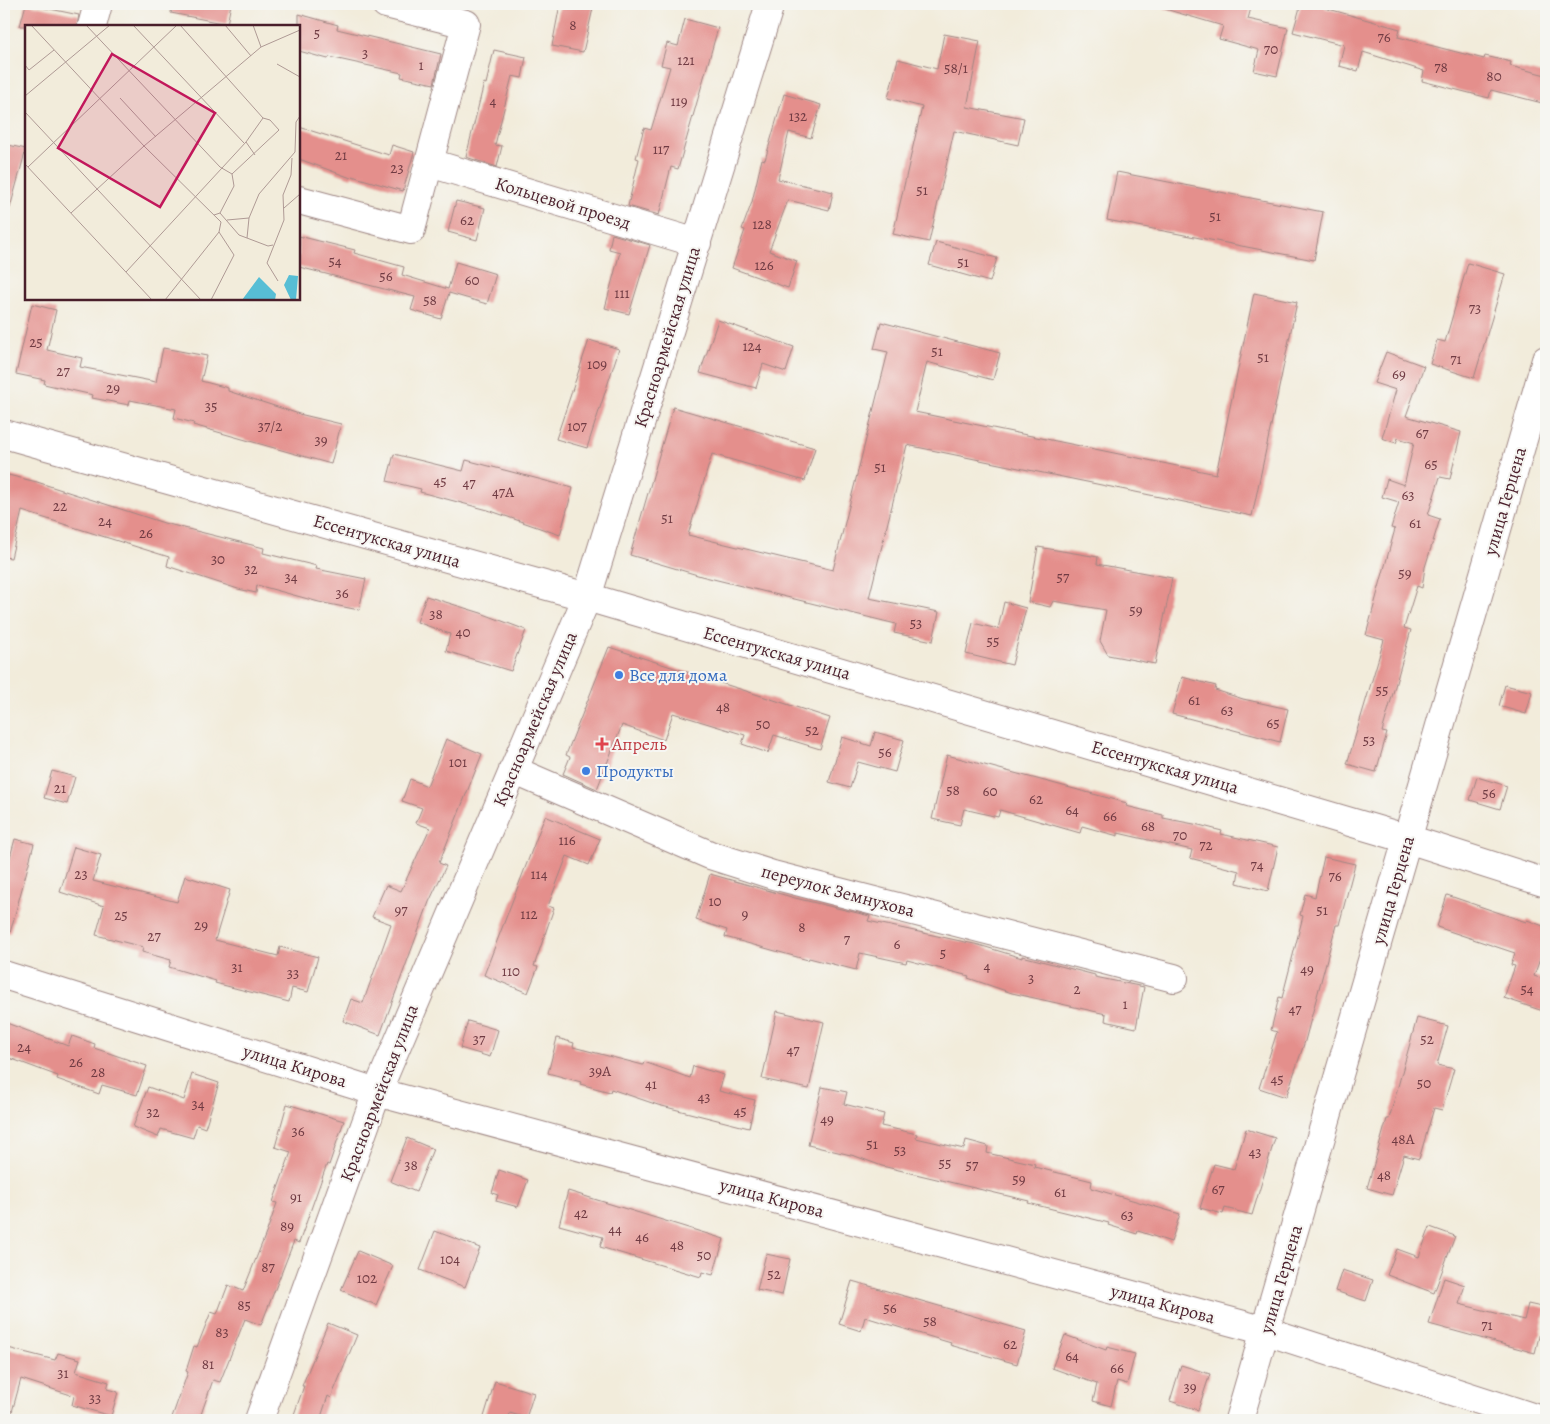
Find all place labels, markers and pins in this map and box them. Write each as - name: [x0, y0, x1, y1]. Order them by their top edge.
- place label: Все для дома: [629, 663, 728, 687]
- marker: Все для дома: [613, 669, 625, 681]
- place label: Апрель: [611, 732, 667, 756]
- marker: Апрель: [596, 738, 608, 750]
- place label: Продукты: [596, 759, 674, 783]
- marker: Продукты: [580, 765, 592, 777]

